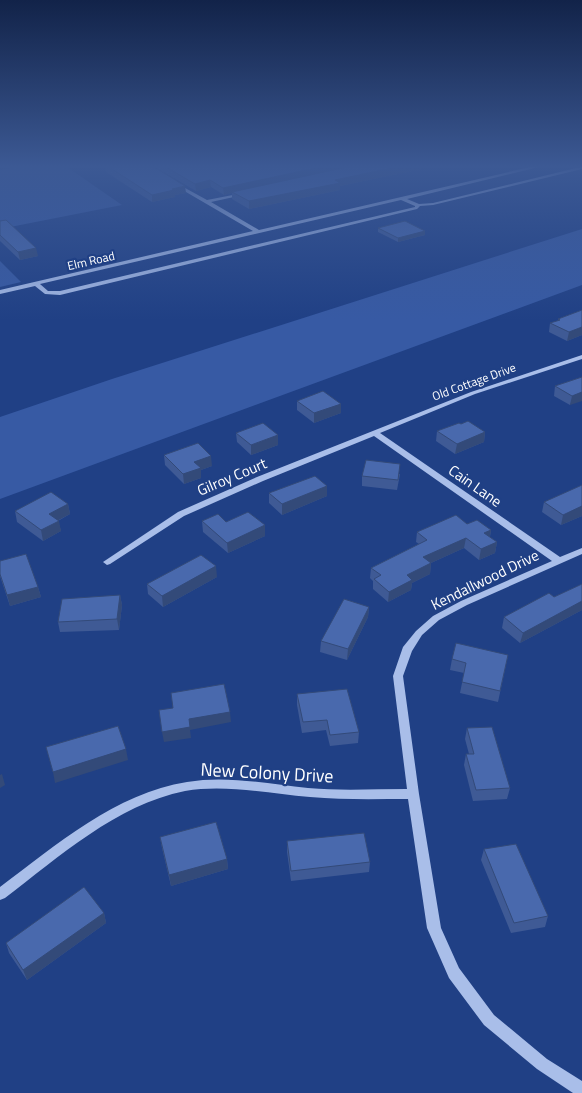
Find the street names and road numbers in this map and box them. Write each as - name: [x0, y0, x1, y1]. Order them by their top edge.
- street label: Elm Road: [65, 246, 116, 275]
- street label: Old Cottage Drive: [429, 358, 518, 405]
- street label: Gilroy Court: [193, 451, 271, 502]
- street label: Cain Lane: [444, 459, 507, 512]
- street label: Kendallwood Drive: [427, 543, 543, 616]
- street label: New Colony Drive: [200, 756, 334, 789]

